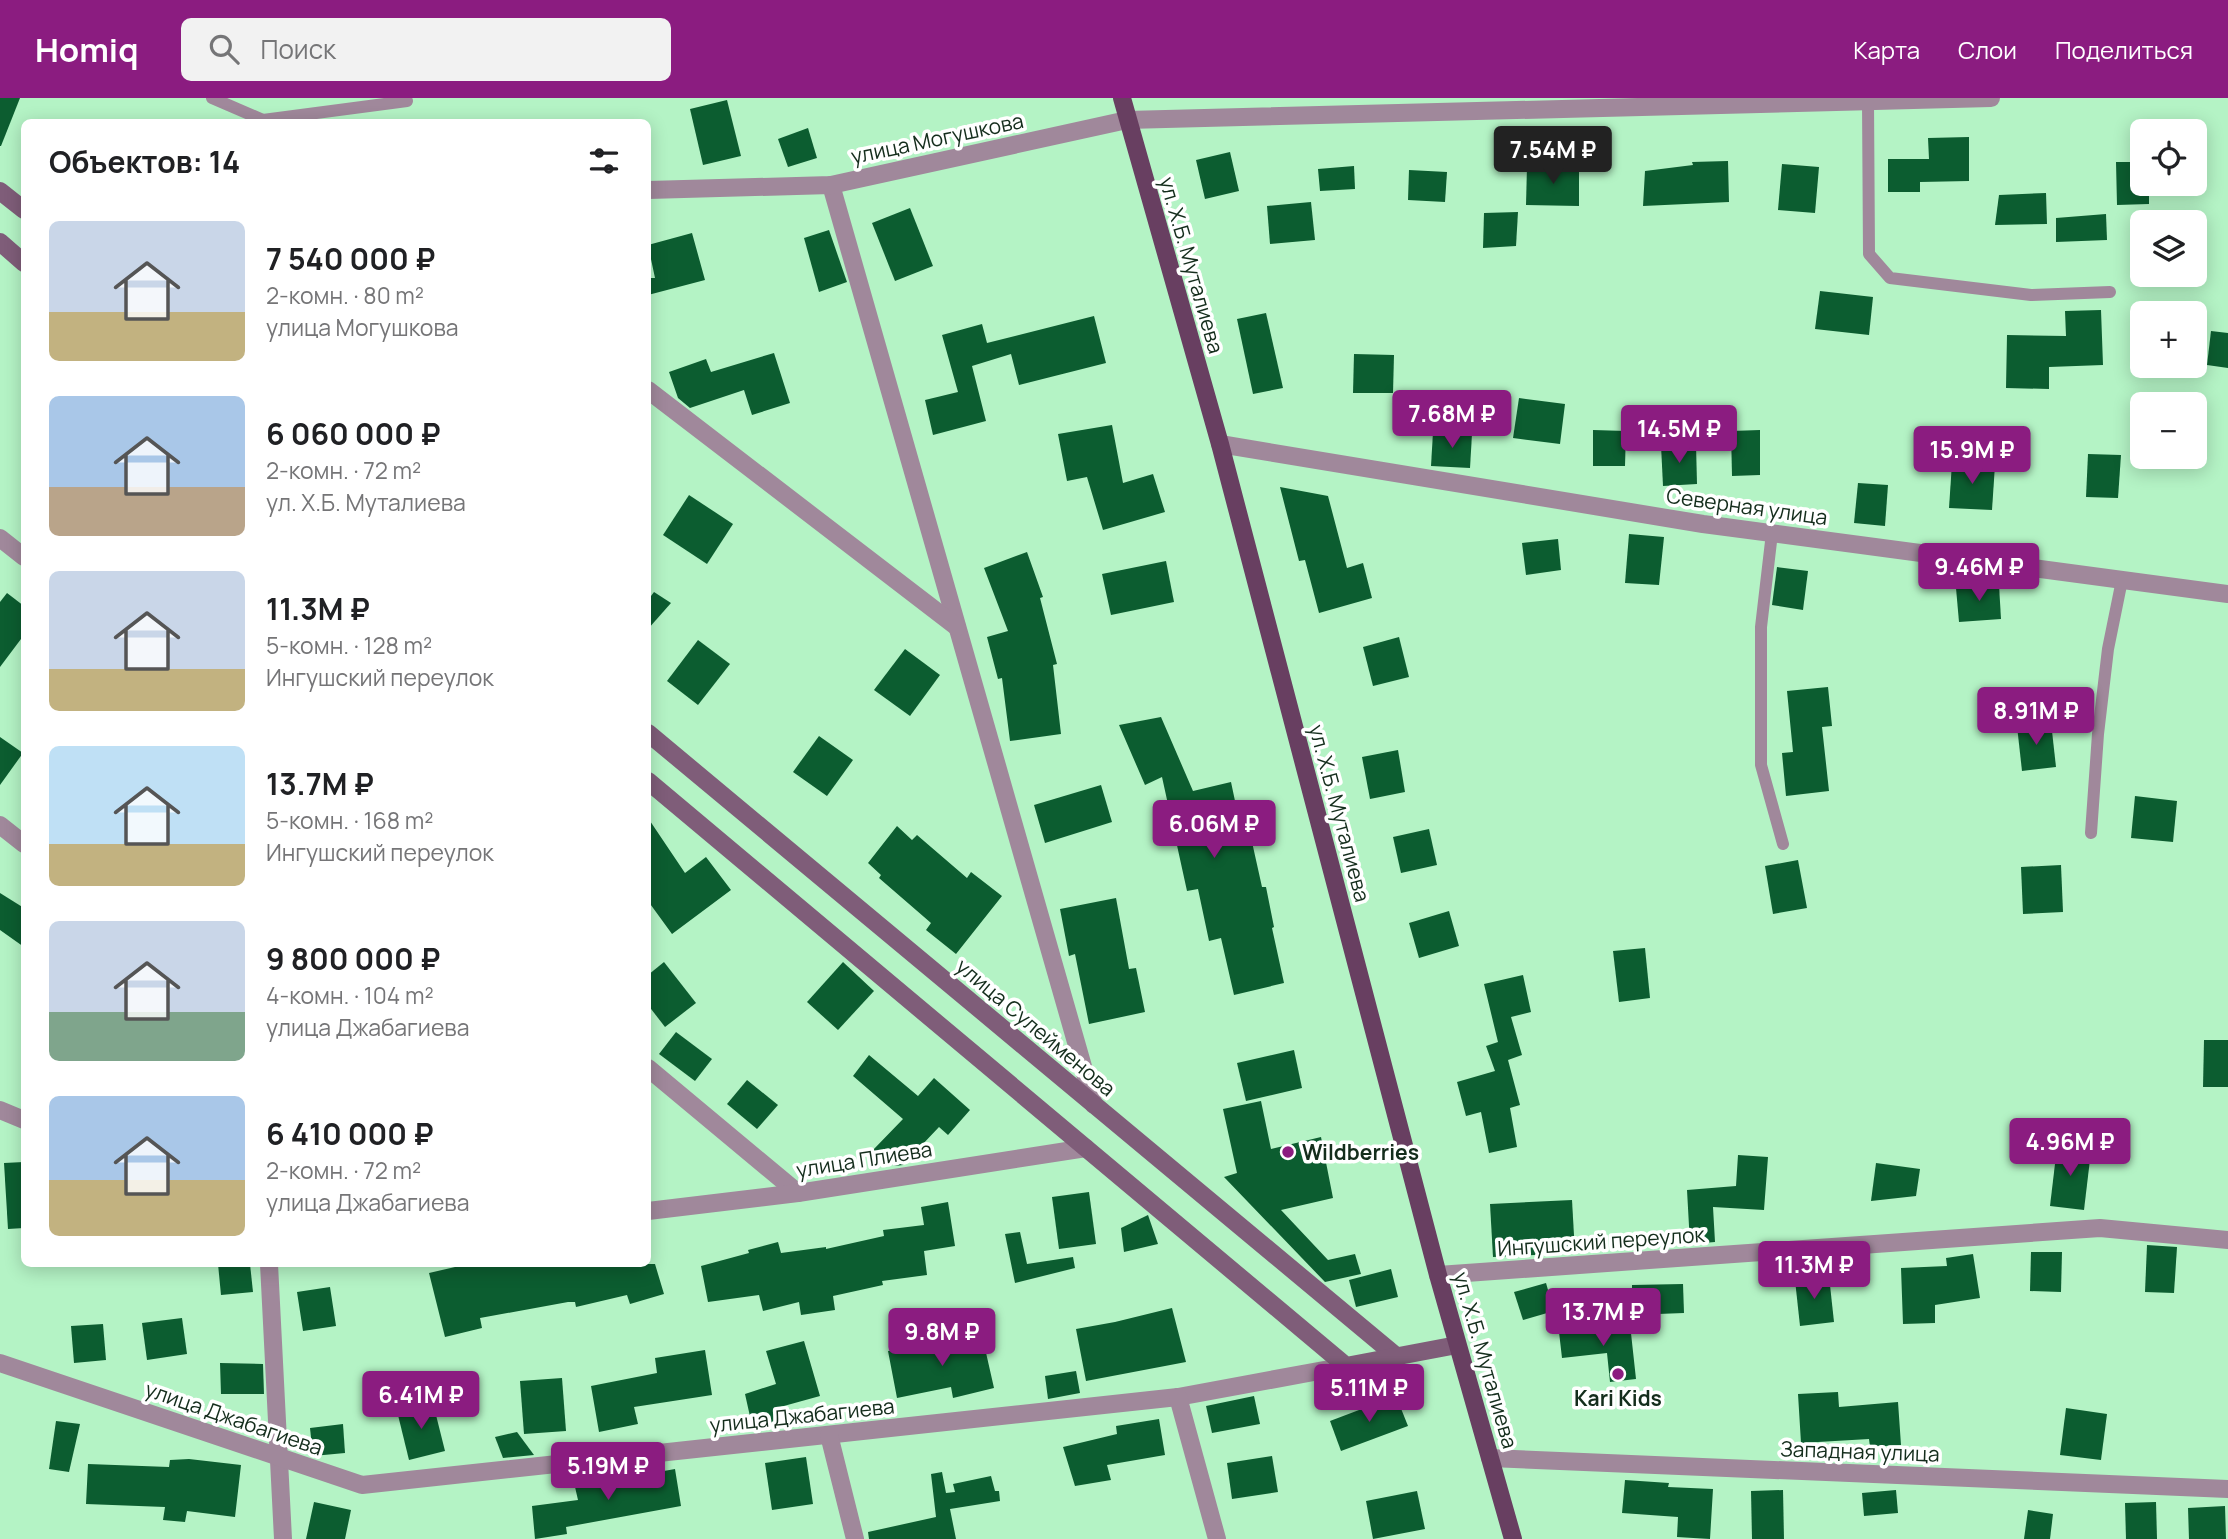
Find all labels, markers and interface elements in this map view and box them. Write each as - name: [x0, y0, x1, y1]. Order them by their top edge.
- search box: [181, 18, 671, 81]
- text: Homiq: [35, 27, 139, 72]
- icon: search: [205, 30, 243, 68]
- text: Поиск: [261, 31, 336, 67]
- text: Карта: [1853, 33, 1920, 66]
- text: Слои: [1958, 33, 2017, 66]
- text: Поделиться: [2055, 33, 2193, 66]
- street label: улица Могушкова: [848, 106, 1026, 170]
- map controls: [2130, 119, 2207, 469]
- button: locate: [2130, 119, 2207, 196]
- pin: 7.54M ₽: [1488, 126, 1618, 186]
- text: 7.54M ₽: [1510, 133, 1596, 165]
- text: Объектов: 14: [49, 141, 240, 182]
- icon: filters: [585, 142, 623, 180]
- street label: ул. Х.Б. Муталиева: [1153, 173, 1231, 357]
- button: layers: [2130, 210, 2207, 287]
- text: 7 540 000 ₽: [266, 238, 435, 279]
- icon: home: [105, 249, 189, 333]
- text: 2-комн. · 80 m²: [266, 279, 424, 311]
- button: +: [2130, 301, 2207, 378]
- text: улица Могушкова: [266, 311, 459, 343]
- pin: 7.68M ₽: [1387, 390, 1517, 450]
- button: −: [2130, 392, 2207, 469]
- text: 7.68M ₽: [1408, 397, 1496, 429]
- pin: 14.5M ₽: [1614, 406, 1744, 465]
- text: 14.5M ₽: [1637, 412, 1721, 444]
- text: 6 060 000 ₽: [266, 413, 441, 454]
- icon: home: [105, 424, 189, 508]
- pin: 15.9M ₽: [1907, 426, 2037, 486]
- text: 15.9M ₽: [1930, 433, 2014, 465]
- text: 2-комн. · 72 m²: [266, 454, 421, 486]
- street label: Северная улица: [1665, 481, 1829, 531]
- text: ул. Х.Б. Муталиева: [266, 486, 466, 518]
- pin: 9.46M ₽: [1914, 544, 2044, 603]
- text: 9.46M ₽: [1934, 550, 2024, 582]
- text: 11.3M ₽: [266, 588, 370, 629]
- icon: home: [105, 599, 189, 683]
- text: 5-комн. · 128 m²: [266, 629, 432, 661]
- text: Ингушский переулок: [266, 661, 494, 693]
- pin: 8.91M ₽: [1971, 688, 2101, 747]
- text: 8.91M ₽: [1993, 694, 2079, 726]
- street label: ул. Х.Б. Муталиева: [1303, 721, 1377, 905]
- text: 13.7M ₽: [266, 763, 374, 804]
- icon: home: [105, 774, 189, 858]
- pin: 6.06M ₽: [1149, 800, 1279, 860]
- text: 5-комн. · 168 m²: [266, 804, 433, 836]
- text: 6.06M ₽: [1169, 807, 1259, 839]
- text: Ингушский переулок: [266, 836, 494, 868]
- text: 9 800 000 ₽: [266, 938, 440, 979]
- icon: home: [105, 949, 189, 1033]
- street label: улица Сулейменова: [950, 952, 1122, 1102]
- text: 4-комн. · 104 m²: [266, 979, 434, 1011]
- text: улица Джабагиева: [266, 1011, 469, 1043]
- text: 6 410 000 ₽: [266, 1113, 434, 1154]
- pin: 4.96M ₽: [2005, 1118, 2135, 1178]
- icon: home: [105, 1124, 189, 1208]
- text: 4.96M ₽: [2025, 1125, 2115, 1157]
- street label: улица Плиева: [794, 1134, 934, 1184]
- place label: Wildberries: [1302, 1138, 1419, 1166]
- marker: Wildberries: [1280, 1144, 1296, 1160]
- text: 2-комн. · 72 m²: [266, 1154, 421, 1186]
- text: улица Джабагиева: [266, 1186, 469, 1218]
- street label: Ингушский переулок: [1496, 1220, 1706, 1262]
- pin: 11.3M ₽: [1749, 1242, 1879, 1301]
- text: 11.3M ₽: [1774, 1248, 1854, 1280]
- street label: ул. Х.Б. Муталиева: [1447, 1268, 1525, 1452]
- pin: 13.7M ₽: [1538, 1288, 1668, 1348]
- text: 13.7M ₽: [1562, 1295, 1644, 1327]
- pin: 9.8M ₽: [885, 1308, 999, 1368]
- text: 9.8M ₽: [904, 1315, 980, 1347]
- pin: 5.11M ₽: [1304, 1364, 1434, 1424]
- marker: Kari Kids: [1610, 1366, 1626, 1382]
- text: 5.11M ₽: [1330, 1371, 1408, 1403]
- pin: 6.41M ₽: [356, 1372, 486, 1431]
- street label: улица Джабагиева: [142, 1375, 326, 1461]
- text: 6.41M ₽: [378, 1378, 464, 1410]
- place label: Kari Kids: [1574, 1384, 1662, 1412]
- street label: улица Джабагиева: [708, 1391, 896, 1439]
- street label: Западная улица: [1780, 1434, 1940, 1468]
- pin: 5.19M ₽: [543, 1442, 673, 1502]
- text: 5.19M ₽: [567, 1449, 649, 1481]

